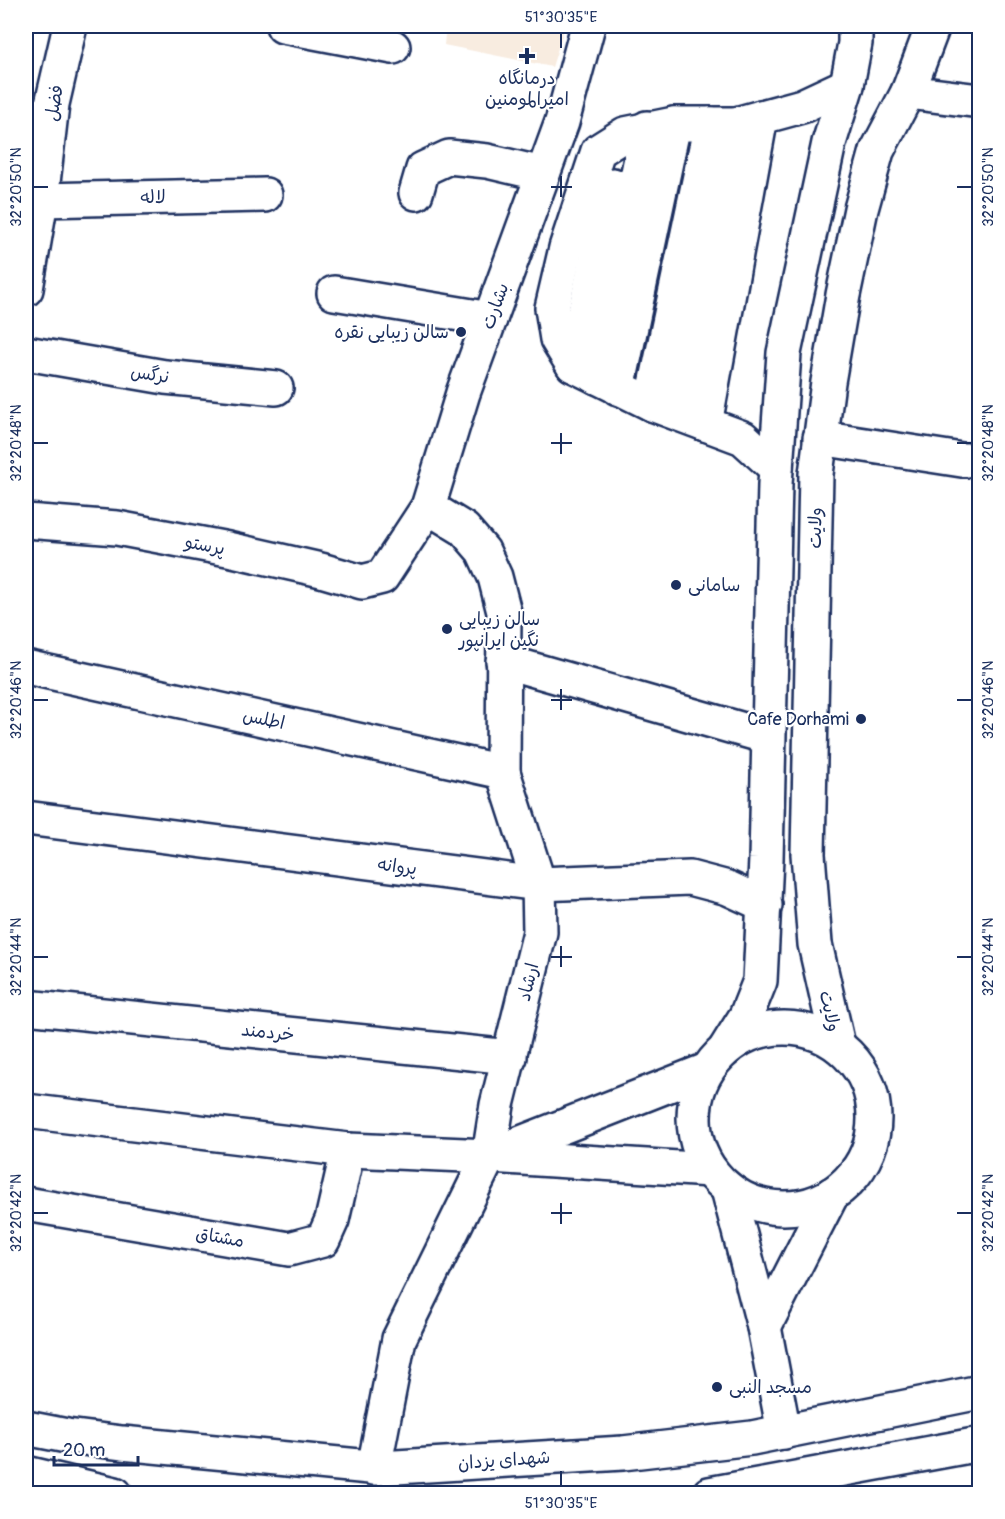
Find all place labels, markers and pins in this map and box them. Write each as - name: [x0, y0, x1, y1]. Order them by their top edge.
- marker: درمانگاه امیرالمومنین: [518, 47, 536, 65]
- place label: درمانگاه امیرالمومنین: [485, 67, 569, 111]
- place label: سالن زیبایی نقره: [334, 321, 449, 344]
- marker: سالن زیبایی نقره: [454, 325, 468, 339]
- place label: سامانی: [688, 574, 740, 597]
- marker: سامانی: [669, 578, 683, 592]
- place label: سالن زیبایی نگین ایرانپور: [457, 608, 540, 652]
- marker: سالن زیبایی نگین ایرانپور: [440, 622, 454, 636]
- place label: Cafe Dorhami: [747, 708, 849, 731]
- marker: Cafe Dorhami: [854, 712, 868, 726]
- place label: مسجد النبی: [729, 1376, 812, 1399]
- marker: مسجد النبی: [710, 1380, 724, 1394]

